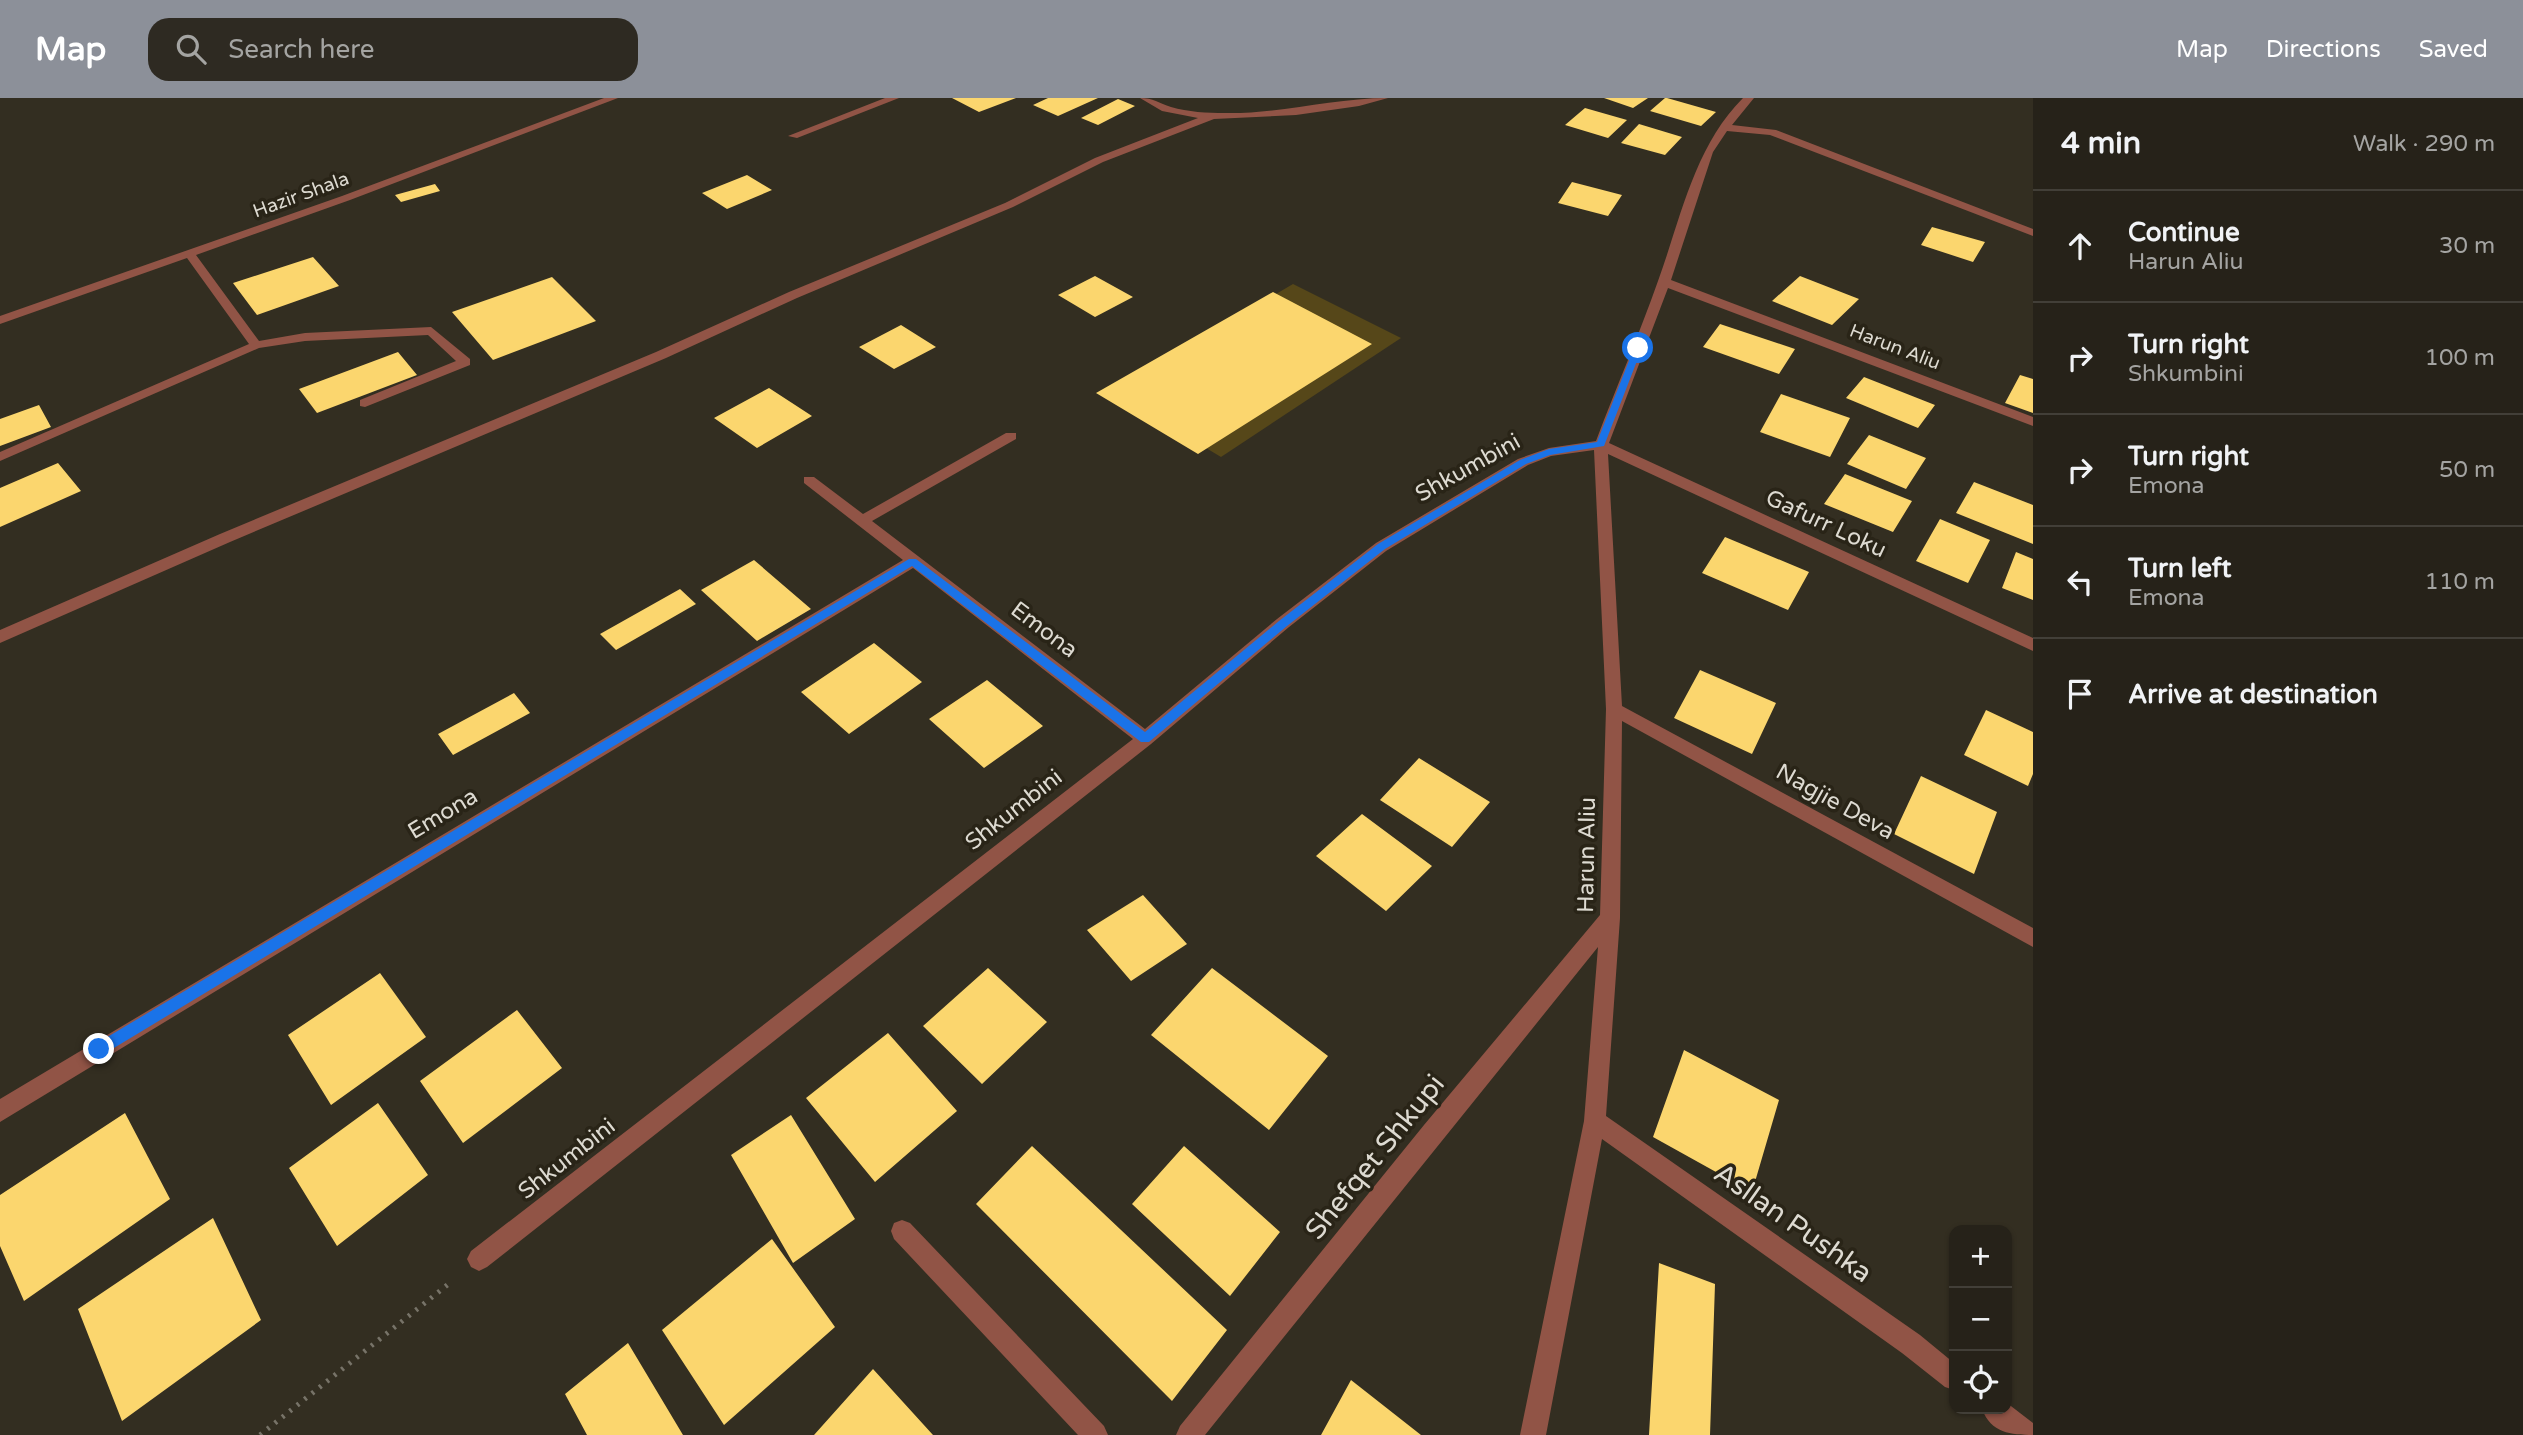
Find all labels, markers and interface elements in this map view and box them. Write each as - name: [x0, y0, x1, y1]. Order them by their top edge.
- search box: [148, 18, 638, 81]
- text: Map: [35, 30, 106, 69]
- icon: search: [172, 30, 210, 68]
- text: Search here: [228, 34, 374, 65]
- text: Map: [2176, 35, 2228, 64]
- text: Directions: [2266, 35, 2381, 64]
- text: Saved: [2419, 35, 2488, 64]
- text: 4 min: [2061, 125, 2141, 162]
- text: Walk · 290 m: [2353, 130, 2495, 158]
- street label: Hazir Shala: [250, 167, 352, 223]
- text: Continue: [2128, 217, 2240, 248]
- icon: ahead: [2061, 227, 2099, 265]
- text: 30 m: [2439, 232, 2495, 260]
- text: Harun Aliu: [2128, 248, 2244, 276]
- street label: Harun Aliu: [1846, 320, 1944, 374]
- text: Turn right: [2128, 329, 2249, 360]
- route start: [1622, 332, 1653, 363]
- icon: right: [2061, 339, 2099, 377]
- text: 100 m: [2425, 344, 2495, 372]
- text: Shkumbini: [2128, 360, 2244, 388]
- street label: Shkumbini: [1411, 428, 1525, 508]
- text: Turn right: [2128, 441, 2249, 472]
- icon: right: [2061, 451, 2099, 489]
- text: 50 m: [2439, 456, 2495, 484]
- text: Emona: [2128, 472, 2205, 500]
- street label: Gafurr Loku: [1761, 484, 1891, 564]
- text: Turn left: [2128, 553, 2231, 584]
- icon: left: [2061, 563, 2099, 601]
- text: 110 m: [2425, 568, 2495, 596]
- text: Emona: [2128, 584, 2205, 612]
- street label: Emona: [1005, 596, 1083, 664]
- icon: arrive: [2061, 675, 2099, 713]
- text: Arrive at destination: [2128, 679, 2378, 710]
- street label: Nagjie Deva: [1771, 758, 1899, 846]
- street label: Shkumbini: [960, 763, 1068, 857]
- street label: Emona: [403, 782, 483, 846]
- street label: Harun Aliu: [1572, 797, 1602, 913]
- route end: [83, 1033, 114, 1064]
- street label: Shefqet Shkupi: [1298, 1068, 1452, 1246]
- street label: Shkumbini: [513, 1112, 621, 1206]
- street label: Asllan Pushka: [1707, 1156, 1879, 1290]
- map controls: [1949, 1225, 2012, 1414]
- button: +: [1949, 1225, 2012, 1288]
- button: −: [1949, 1288, 2012, 1351]
- button: locate: [1949, 1351, 2012, 1414]

